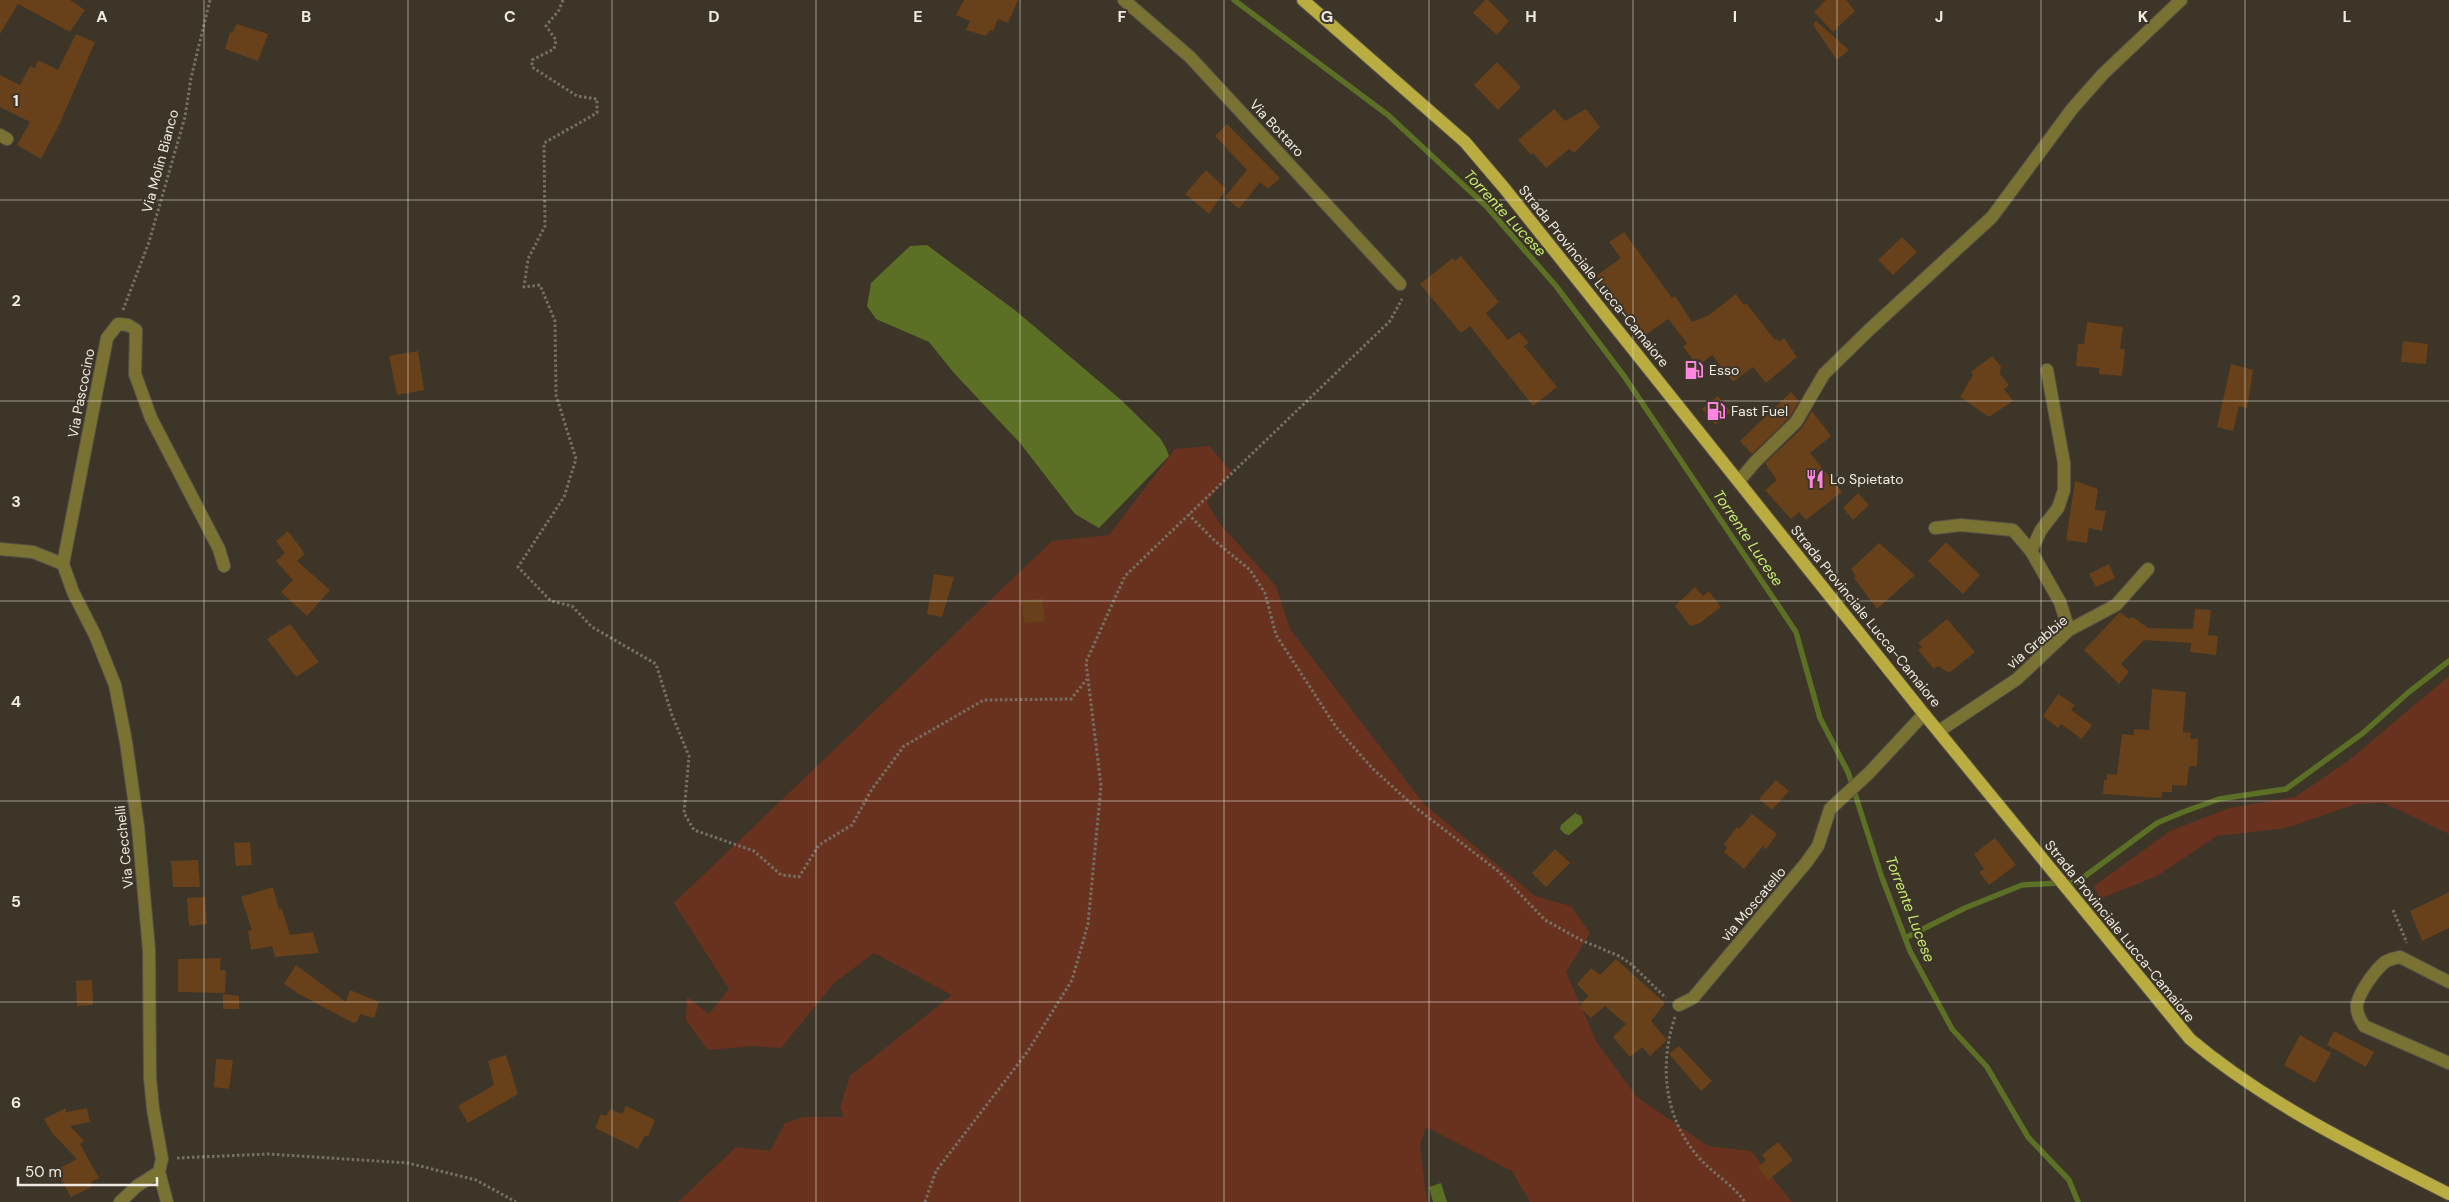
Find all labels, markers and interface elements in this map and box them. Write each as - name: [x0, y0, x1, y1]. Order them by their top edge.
- text: A: [96, 6, 108, 27]
- text: B: [301, 6, 311, 27]
- text: C: [504, 6, 516, 27]
- text: D: [708, 6, 720, 27]
- text: E: [913, 6, 923, 27]
- text: F: [1118, 6, 1127, 27]
- text: G: [1321, 6, 1333, 27]
- text: H: [1525, 6, 1537, 27]
- text: I: [1733, 6, 1737, 27]
- text: J: [1935, 6, 1943, 27]
- text: K: [2138, 6, 2149, 27]
- text: L: [2343, 6, 2352, 27]
- text: 1: [13, 90, 19, 111]
- street label: Via Bottaro: [1246, 95, 1308, 161]
- street label: Via Molin Bianco: [138, 107, 182, 215]
- water label: Torrente Lucese: [1459, 165, 1551, 261]
- street label: Strada Provinciale Lucca-Camaiore: [1515, 181, 1673, 371]
- text: 2: [11, 290, 21, 311]
- street label: Via Pascocino: [64, 347, 98, 439]
- fuel station icon: Esso: [1683, 359, 1705, 381]
- place label: Esso: [1709, 361, 1739, 379]
- fuel station icon: Fast Fuel: [1705, 400, 1727, 422]
- place label: Fast Fuel: [1731, 402, 1788, 420]
- restaurant icon: Lo Spietato: [1804, 468, 1826, 490]
- place label: Lo Spietato: [1830, 470, 1904, 488]
- water label: Torrente Lucese: [1708, 486, 1788, 590]
- text: 3: [11, 491, 21, 512]
- street label: Strada Provinciale Lucca-Camaiore: [1787, 521, 1945, 711]
- street label: via Grabbie: [2003, 611, 2071, 673]
- text: 4: [11, 691, 21, 712]
- street label: Via Cecchelli: [111, 804, 137, 890]
- street label: Strada Provinciale Lucca-Camaiore: [2041, 836, 2199, 1026]
- water label: Torrente Lucese: [1881, 853, 1940, 965]
- street label: via Moscatello: [1716, 863, 1790, 945]
- text: 5: [11, 891, 21, 912]
- text: 6: [11, 1092, 21, 1113]
- scale bar: [18, 1154, 156, 1186]
- text: 50 m: [25, 1162, 62, 1182]

